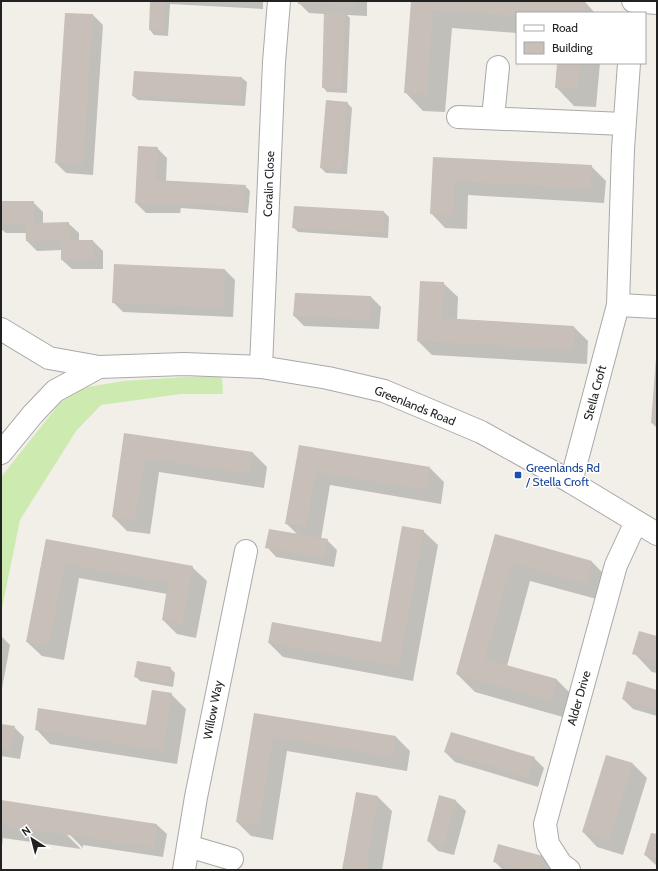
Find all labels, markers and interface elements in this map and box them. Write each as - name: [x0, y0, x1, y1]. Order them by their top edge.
- legend: [516, 12, 646, 64]
- text: Road: [552, 20, 578, 35]
- text: Building: [552, 40, 594, 55]
- street label: Coralin Close: [260, 151, 277, 217]
- street label: Stella Croft: [580, 364, 609, 422]
- street label: Greenlands Road: [372, 382, 458, 429]
- place label: Greenlands Rd / Stella Croft: [525, 460, 600, 489]
- marker: Greenlands Rd / Stella Croft: [513, 470, 523, 480]
- street label: Alder Drive: [564, 669, 593, 727]
- street label: Willow Way: [199, 679, 226, 741]
- north arrow: [12, 819, 52, 859]
- text: N: [19, 823, 33, 839]

